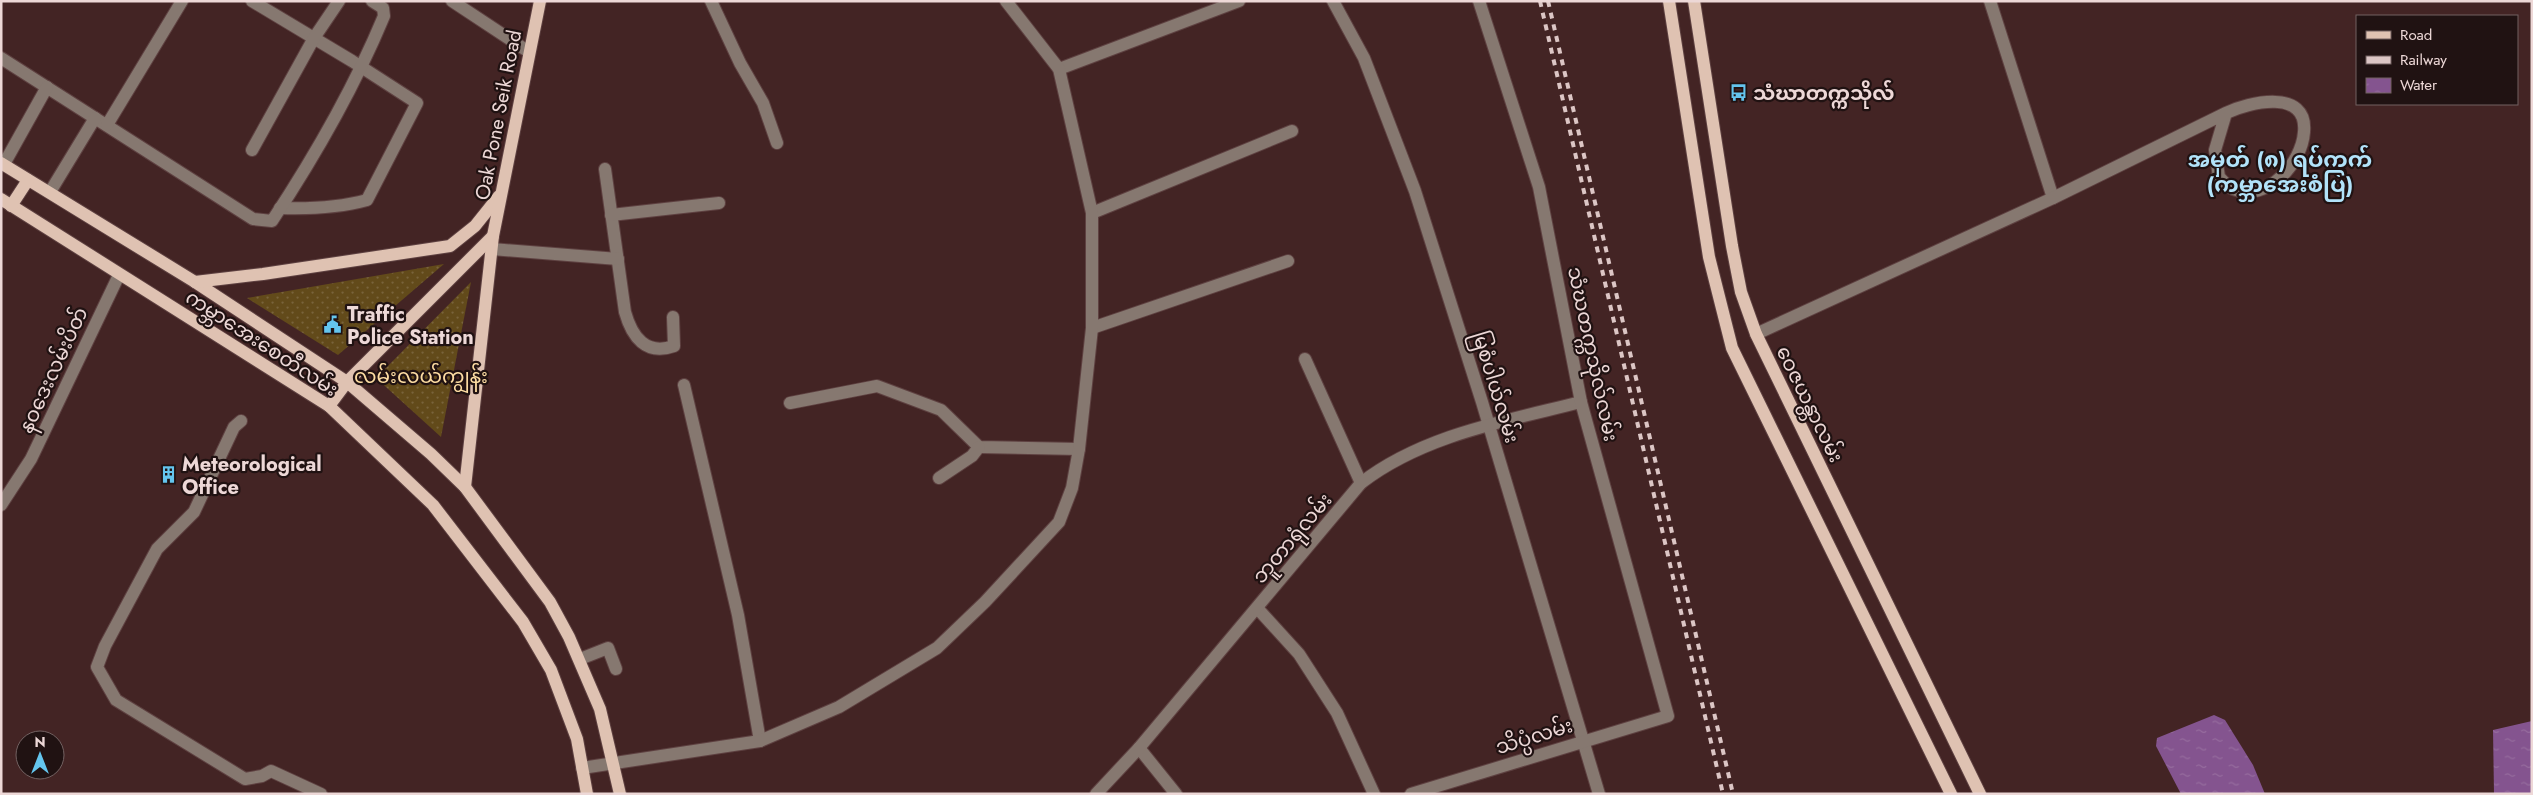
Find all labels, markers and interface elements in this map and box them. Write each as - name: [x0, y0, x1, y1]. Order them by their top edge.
- legend: [2356, 15, 2518, 105]
- text: Road: [2400, 24, 2432, 46]
- street label: Oak Pone Seik Road: [468, 28, 529, 203]
- text: Railway: [2400, 49, 2447, 71]
- text: Water: [2400, 74, 2438, 96]
- place label: သံဃာတက္ကသိုလ်: [1753, 79, 1895, 109]
- bus stop icon: သံဃာတက္ကသိုလ်: [1729, 83, 1749, 103]
- district label: အမှတ် (၈) ရပ်ကွက် (ကမ္ဘာအေးစံပြ): [2188, 143, 2372, 202]
- street label: သံဃတက္ကသိုလ်လမ်း: [1558, 264, 1625, 445]
- street label: ကမ္ဘာအေးစေတီလမ်း: [179, 283, 344, 405]
- place label: Traffic Police Station: [347, 300, 474, 352]
- street label: နဝဒေးလမ်းပိတ်: [12, 302, 96, 438]
- public building icon: Traffic Police Station: [323, 315, 343, 335]
- street label: မြစံပါယ်လမ်း: [1464, 327, 1526, 447]
- street label: ဝေဇယန္တာလမ်း: [1768, 341, 1850, 468]
- park label: လမ်းလယ်ကျွန်း: [354, 362, 488, 394]
- place label: Meteorological Office: [182, 450, 322, 502]
- building icon: Meteorological Office: [158, 465, 178, 485]
- street label: ဘူတာရုံလမ်း: [1246, 487, 1341, 591]
- street label: သိပ္ပံလမ်း: [1492, 711, 1577, 763]
- north arrow: [15, 730, 65, 780]
- text: N: [34, 732, 46, 752]

